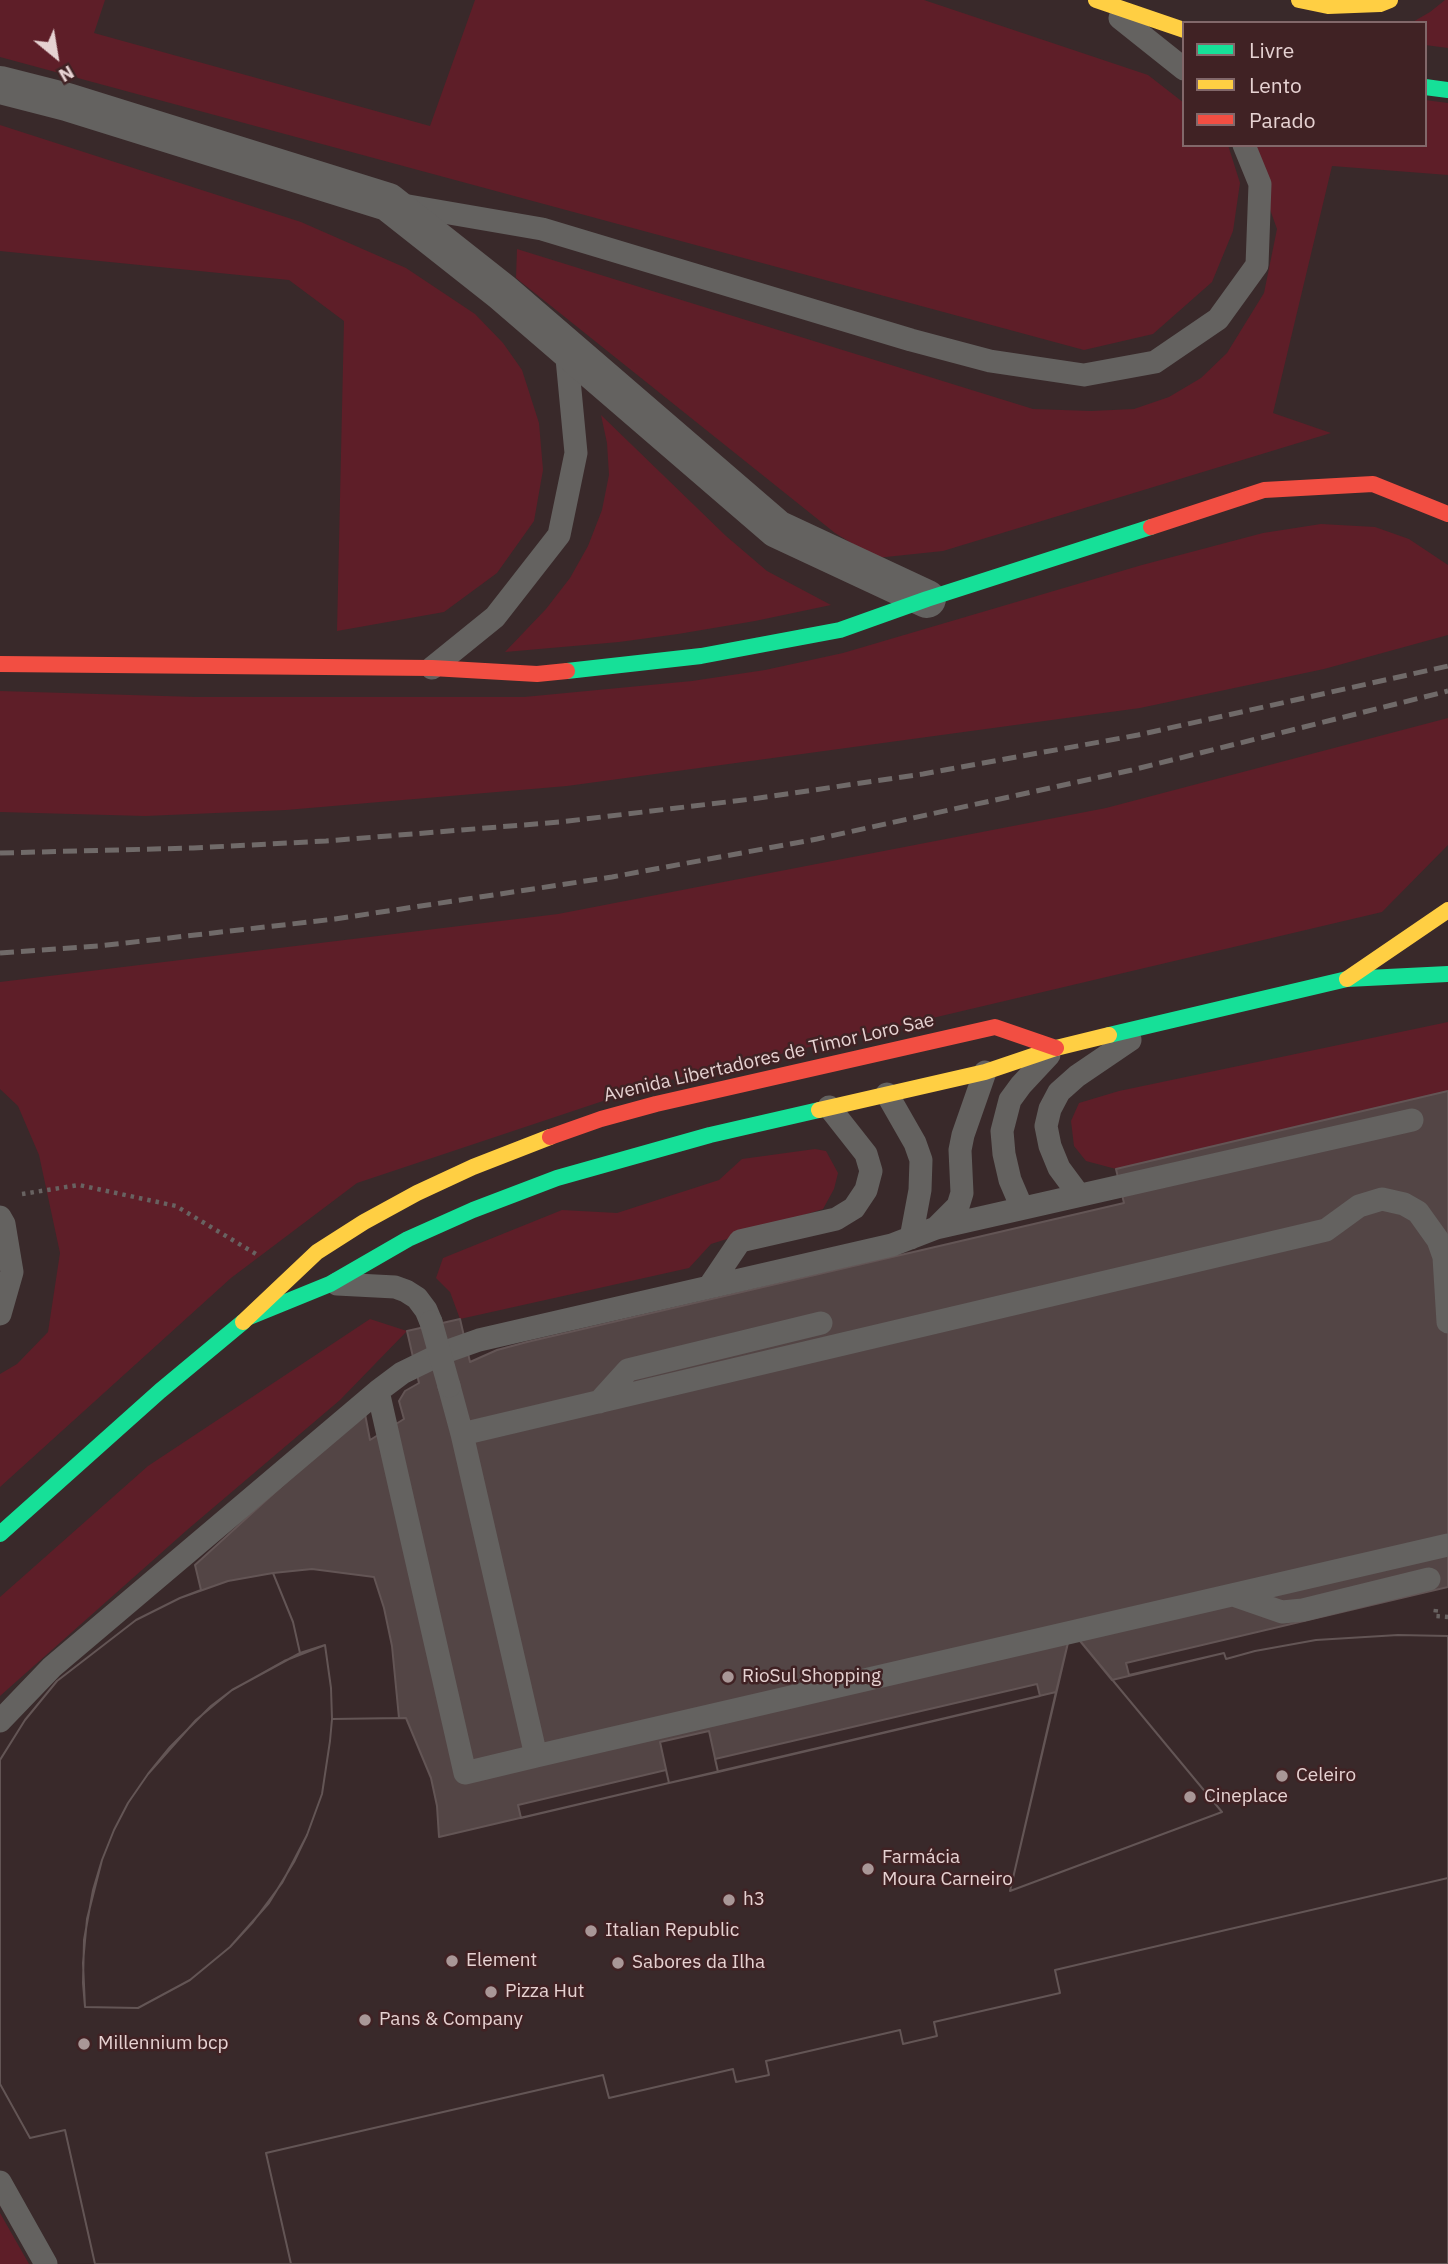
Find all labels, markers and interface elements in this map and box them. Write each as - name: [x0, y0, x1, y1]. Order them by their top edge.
- north arrow: [21, 21, 91, 91]
- legend: [1182, 21, 1427, 147]
- text: Livre: [1249, 36, 1294, 64]
- text: N: [55, 60, 78, 88]
- text: Lento: [1249, 71, 1302, 99]
- text: Parado: [1249, 106, 1316, 134]
- street label: Avenida Libertadores de Timor Loro Sae: [601, 1009, 937, 1107]
- place label: RioSul Shopping: [742, 1666, 881, 1688]
- marker: RioSul Shopping: [720, 1669, 736, 1685]
- place label: Celeiro: [1296, 1765, 1356, 1787]
- marker: Celeiro: [1274, 1768, 1290, 1784]
- place label: Cineplace: [1204, 1786, 1288, 1808]
- marker: Cineplace: [1182, 1789, 1198, 1805]
- place label: Farmácia Moura Carneiro: [882, 1847, 1013, 1891]
- marker: Farmácia Moura Carneiro: [860, 1861, 876, 1877]
- place label: h3: [743, 1889, 765, 1911]
- marker: h3: [721, 1892, 737, 1908]
- place label: Italian Republic: [605, 1920, 739, 1942]
- marker: Italian Republic: [583, 1923, 599, 1939]
- place label: Element: [466, 1950, 537, 1972]
- place label: Sabores da Ilha: [632, 1952, 765, 1974]
- marker: Element: [444, 1953, 460, 1969]
- marker: Sabores da Ilha: [610, 1955, 626, 1971]
- place label: Pizza Hut: [505, 1981, 584, 2003]
- marker: Pizza Hut: [483, 1984, 499, 2000]
- place label: Pans & Company: [379, 2009, 523, 2031]
- marker: Pans & Company: [357, 2012, 373, 2028]
- place label: Millennium bcp: [98, 2033, 229, 2055]
- marker: Millennium bcp: [76, 2036, 92, 2052]

